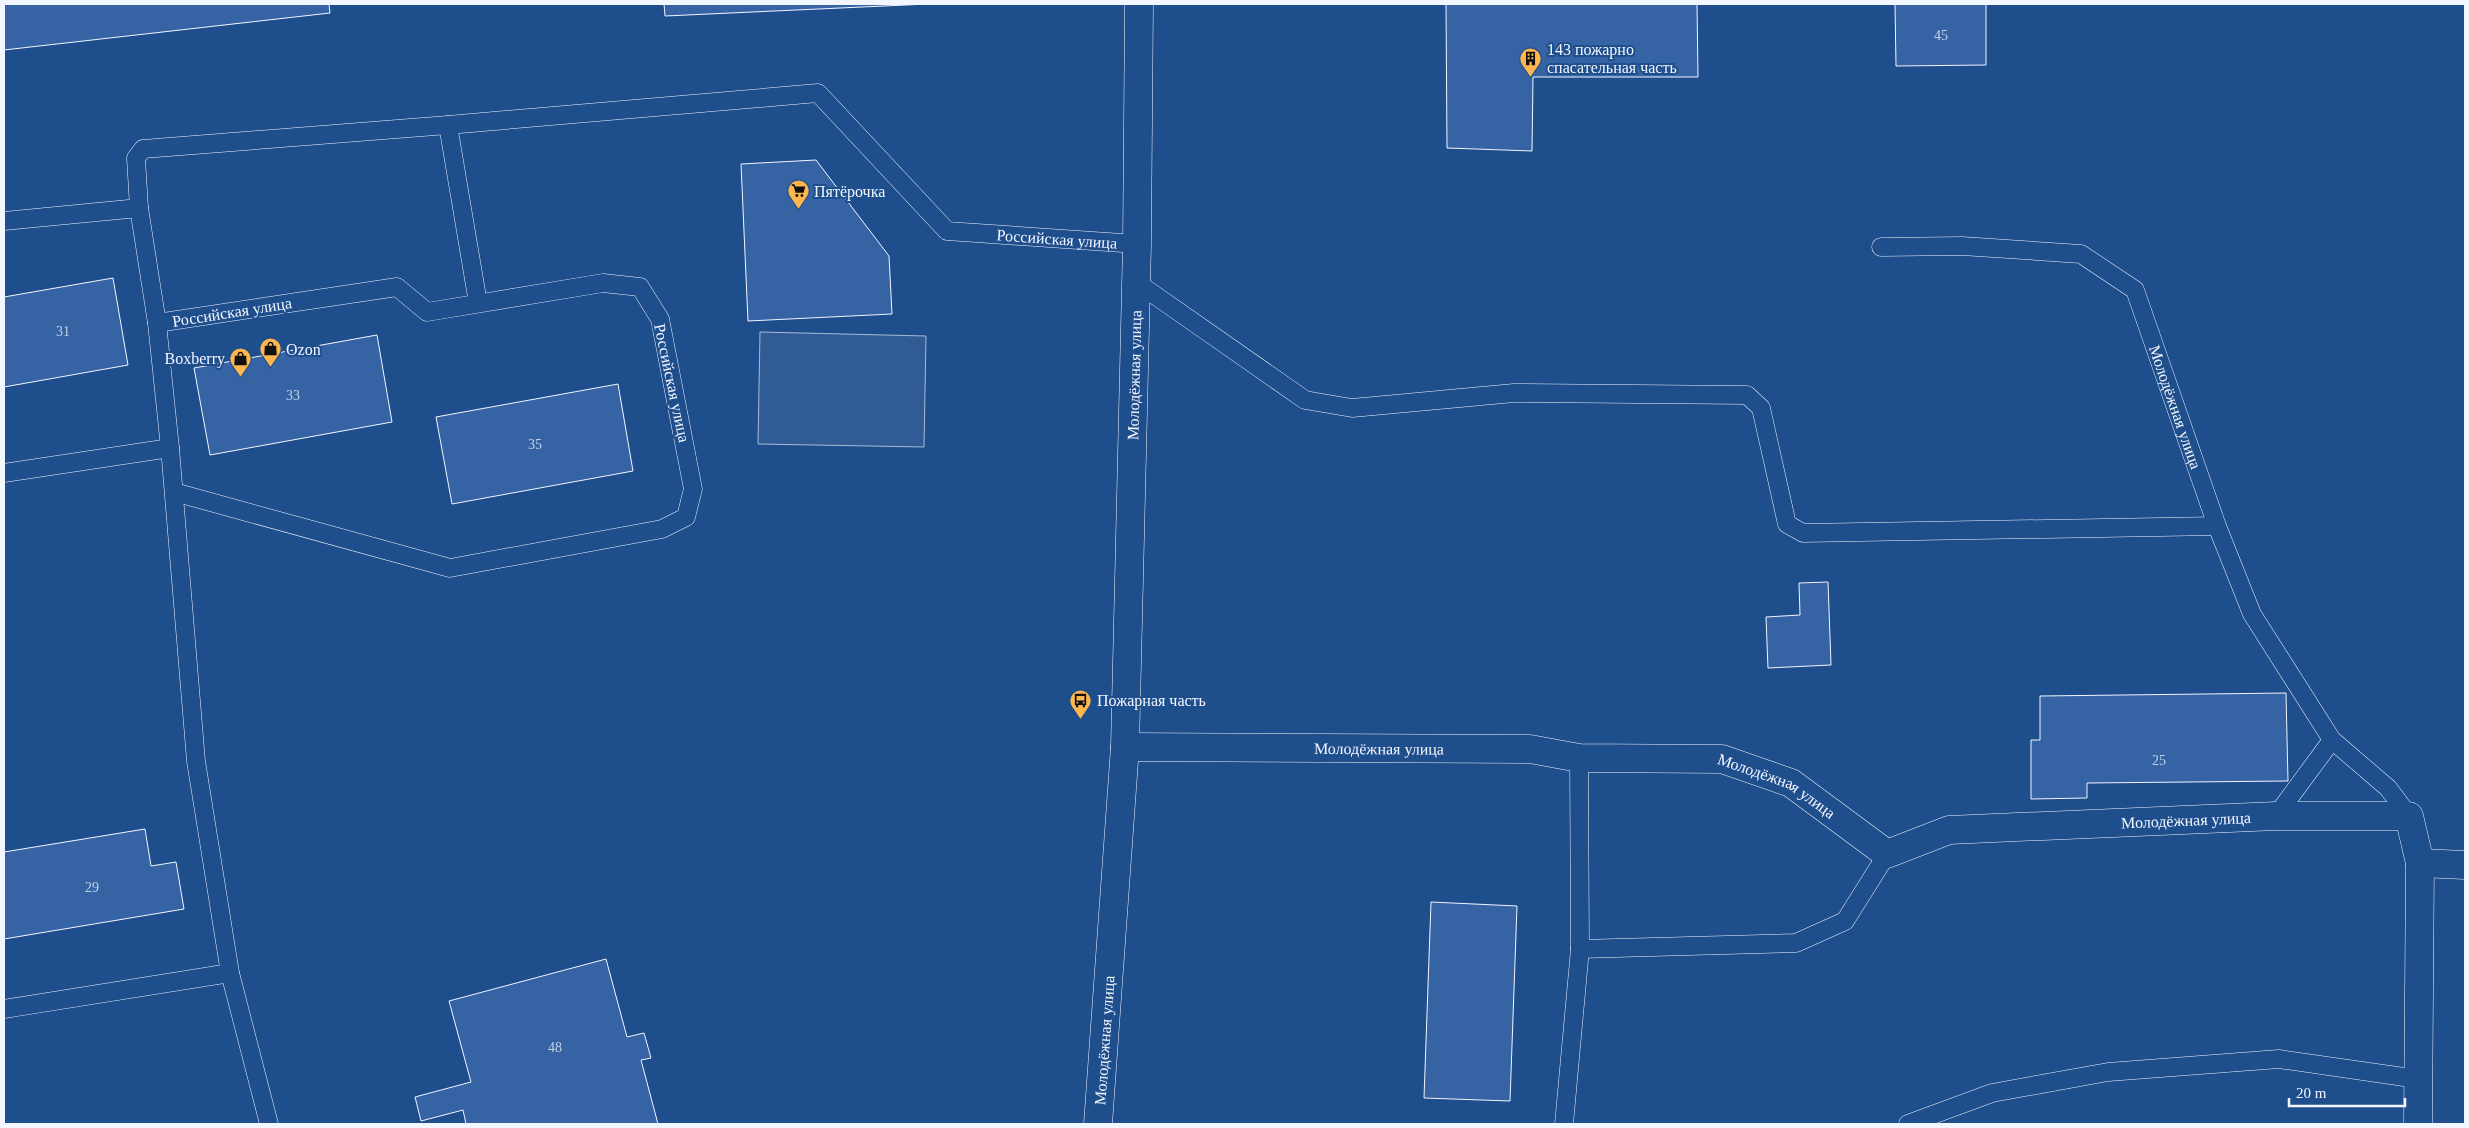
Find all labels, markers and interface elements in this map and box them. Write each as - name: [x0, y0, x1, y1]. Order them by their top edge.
- house number: 45: [1934, 28, 1948, 43]
- place label: 143 пожарно спасательная часть: [1547, 41, 1677, 76]
- building icon: 143 пожарно спасательная часть: [1519, 46, 1543, 77]
- supermarket icon: Пятёрочка: [786, 179, 810, 210]
- place label: Пятёрочка: [814, 183, 885, 201]
- street label: Российская улица: [996, 226, 1118, 252]
- street label: Российская улица: [171, 294, 293, 331]
- street label: Молодёжная улица: [1124, 310, 1145, 440]
- street label: Российская улица: [650, 322, 693, 444]
- house number: 31: [56, 324, 70, 339]
- shop icon: Ozon: [258, 337, 282, 368]
- place label: Ozon: [286, 341, 321, 358]
- street label: Молодёжная улица: [2146, 343, 2205, 471]
- shop icon: Boxberry: [229, 346, 253, 377]
- place label: Boxberry: [165, 350, 225, 368]
- house number: 33: [286, 388, 300, 403]
- house number: 35: [528, 437, 542, 452]
- bus stop icon: Пожарная часть: [1069, 688, 1093, 719]
- place label: Пожарная часть: [1097, 692, 1206, 710]
- street label: Молодёжная улица: [1314, 739, 1444, 758]
- street label: Молодёжная улица: [1716, 750, 1839, 821]
- house number: 25: [2152, 753, 2166, 768]
- street label: Молодёжная улица: [2121, 809, 2251, 831]
- house number: 29: [85, 880, 99, 895]
- street label: Молодёжная улица: [1091, 975, 1118, 1106]
- house number: 48: [548, 1040, 562, 1055]
- scale bar: [2289, 1076, 2405, 1108]
- text: 20 m: [2296, 1085, 2327, 1101]

